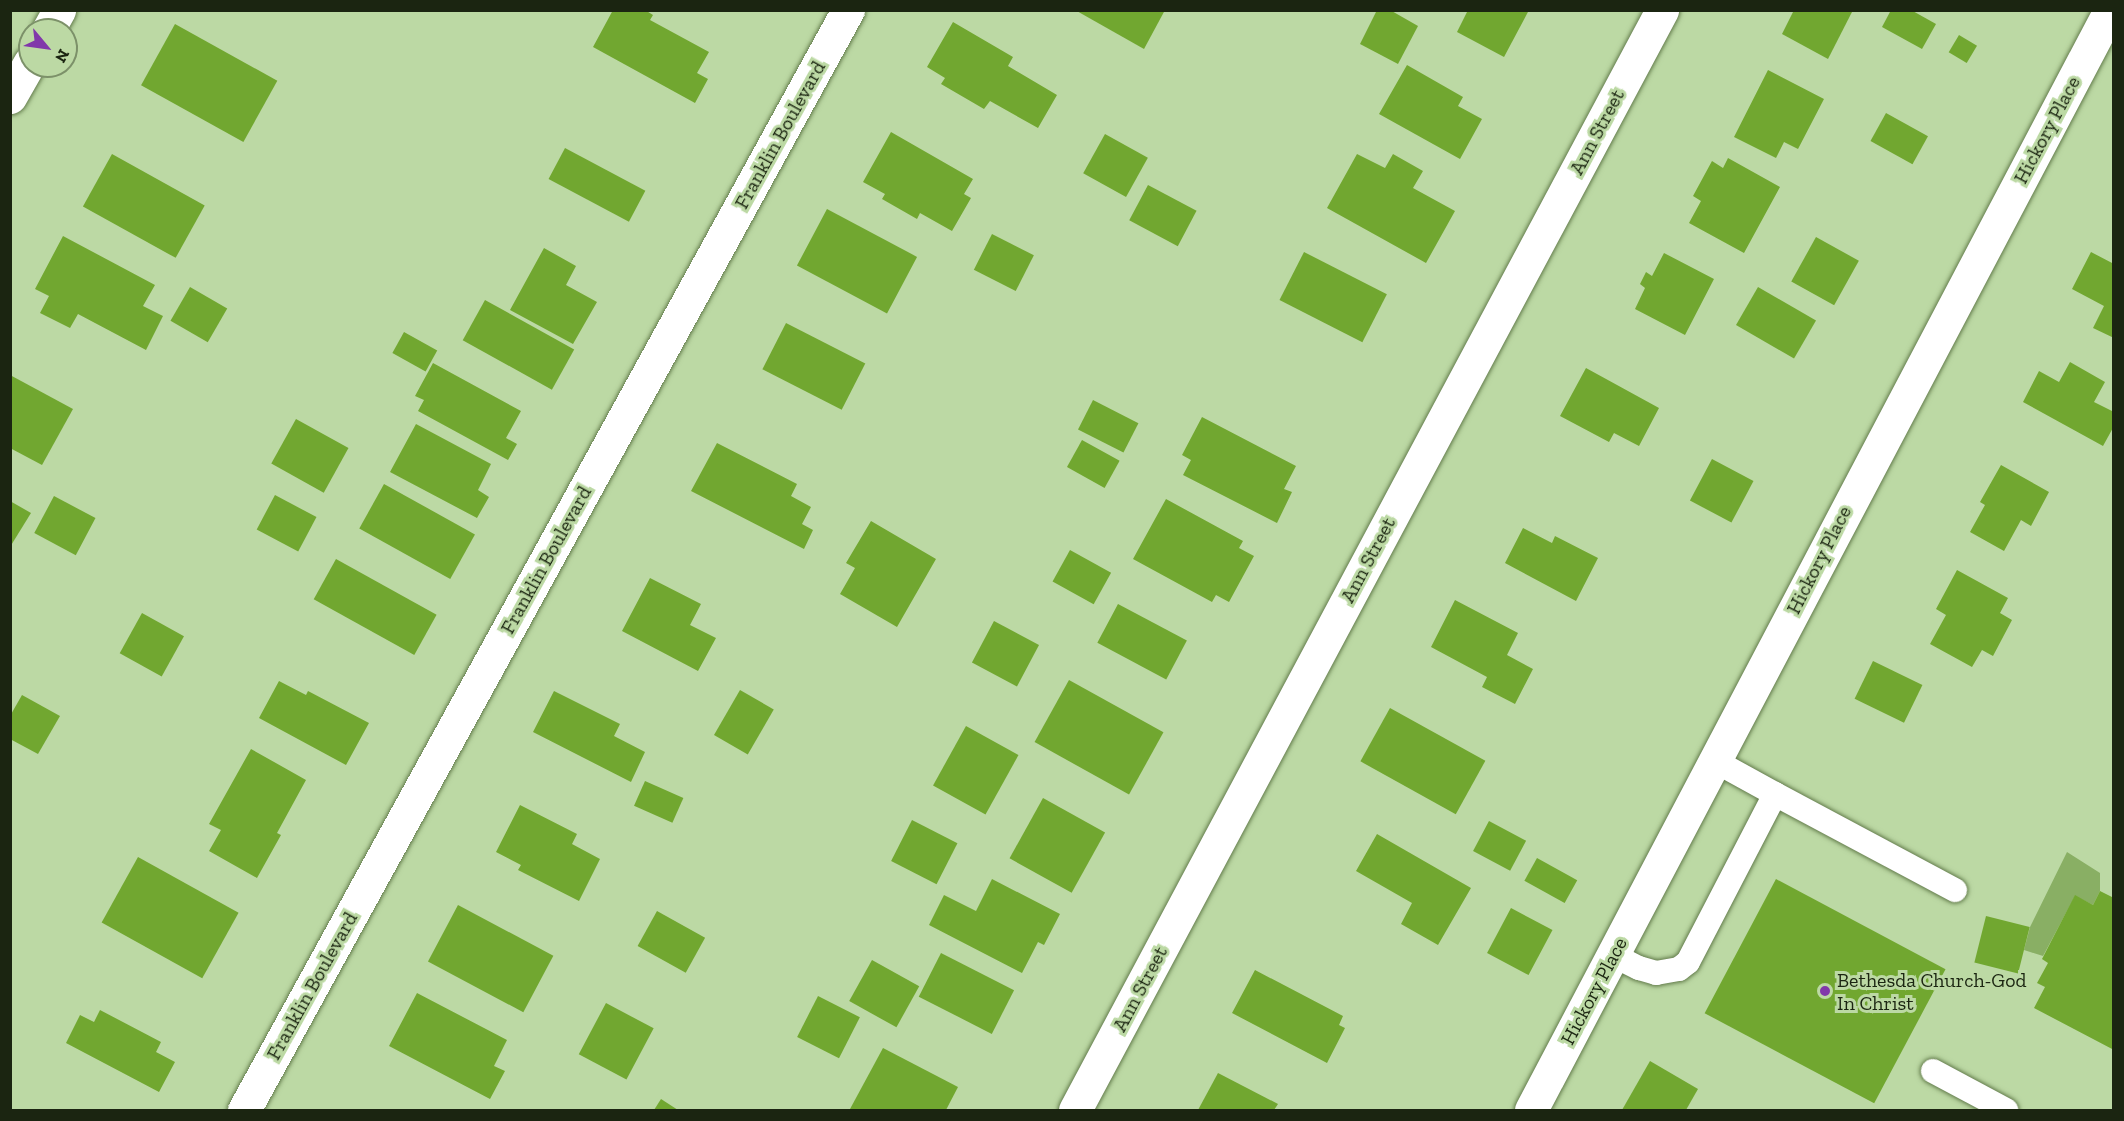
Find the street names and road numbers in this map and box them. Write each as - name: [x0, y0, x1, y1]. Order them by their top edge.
- street label: Franklin Boulevard: [729, 57, 831, 213]
- street label: Hickory Place: [2009, 72, 2085, 188]
- street label: Ann Street: [1565, 85, 1629, 179]
- street label: Franklin Boulevard: [495, 482, 597, 638]
- street label: Hickory Place: [1781, 502, 1857, 618]
- street label: Ann Street: [1336, 513, 1400, 607]
- street label: Franklin Boulevard: [261, 908, 363, 1064]
- street label: Hickory Place: [1556, 933, 1632, 1049]
- street label: Ann Street: [1108, 942, 1172, 1036]

